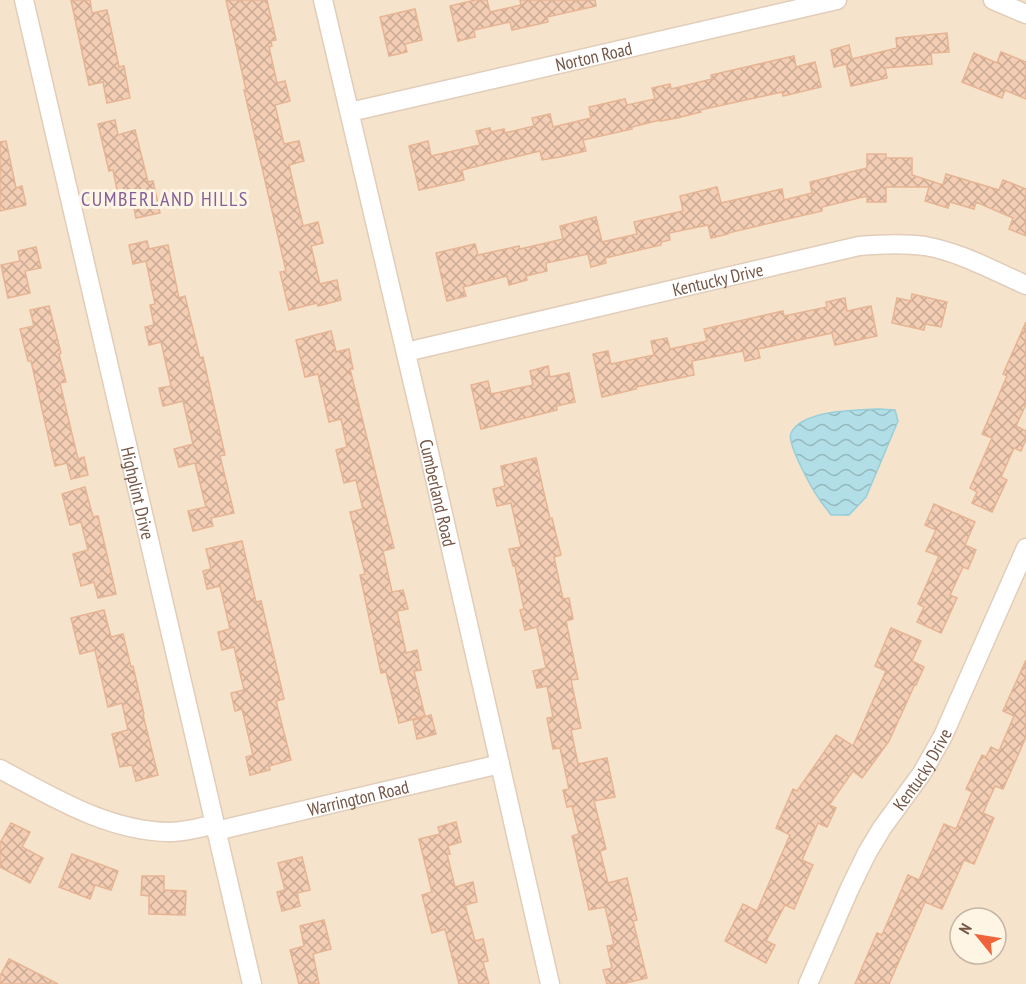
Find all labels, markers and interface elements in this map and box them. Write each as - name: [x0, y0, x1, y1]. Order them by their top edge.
- street label: Norton Road: [553, 36, 634, 76]
- district label: CUMBERLAND HILLS: [81, 186, 249, 212]
- street label: Kentucky Drive: [670, 257, 765, 301]
- street label: Cumberland Road: [415, 437, 462, 549]
- street label: Highplint Drive: [116, 444, 160, 542]
- street label: Kentucky Drive: [887, 725, 956, 815]
- street label: Warrington Road: [305, 774, 411, 821]
- north arrow: [948, 906, 1008, 966]
- text: N: [954, 920, 976, 937]

